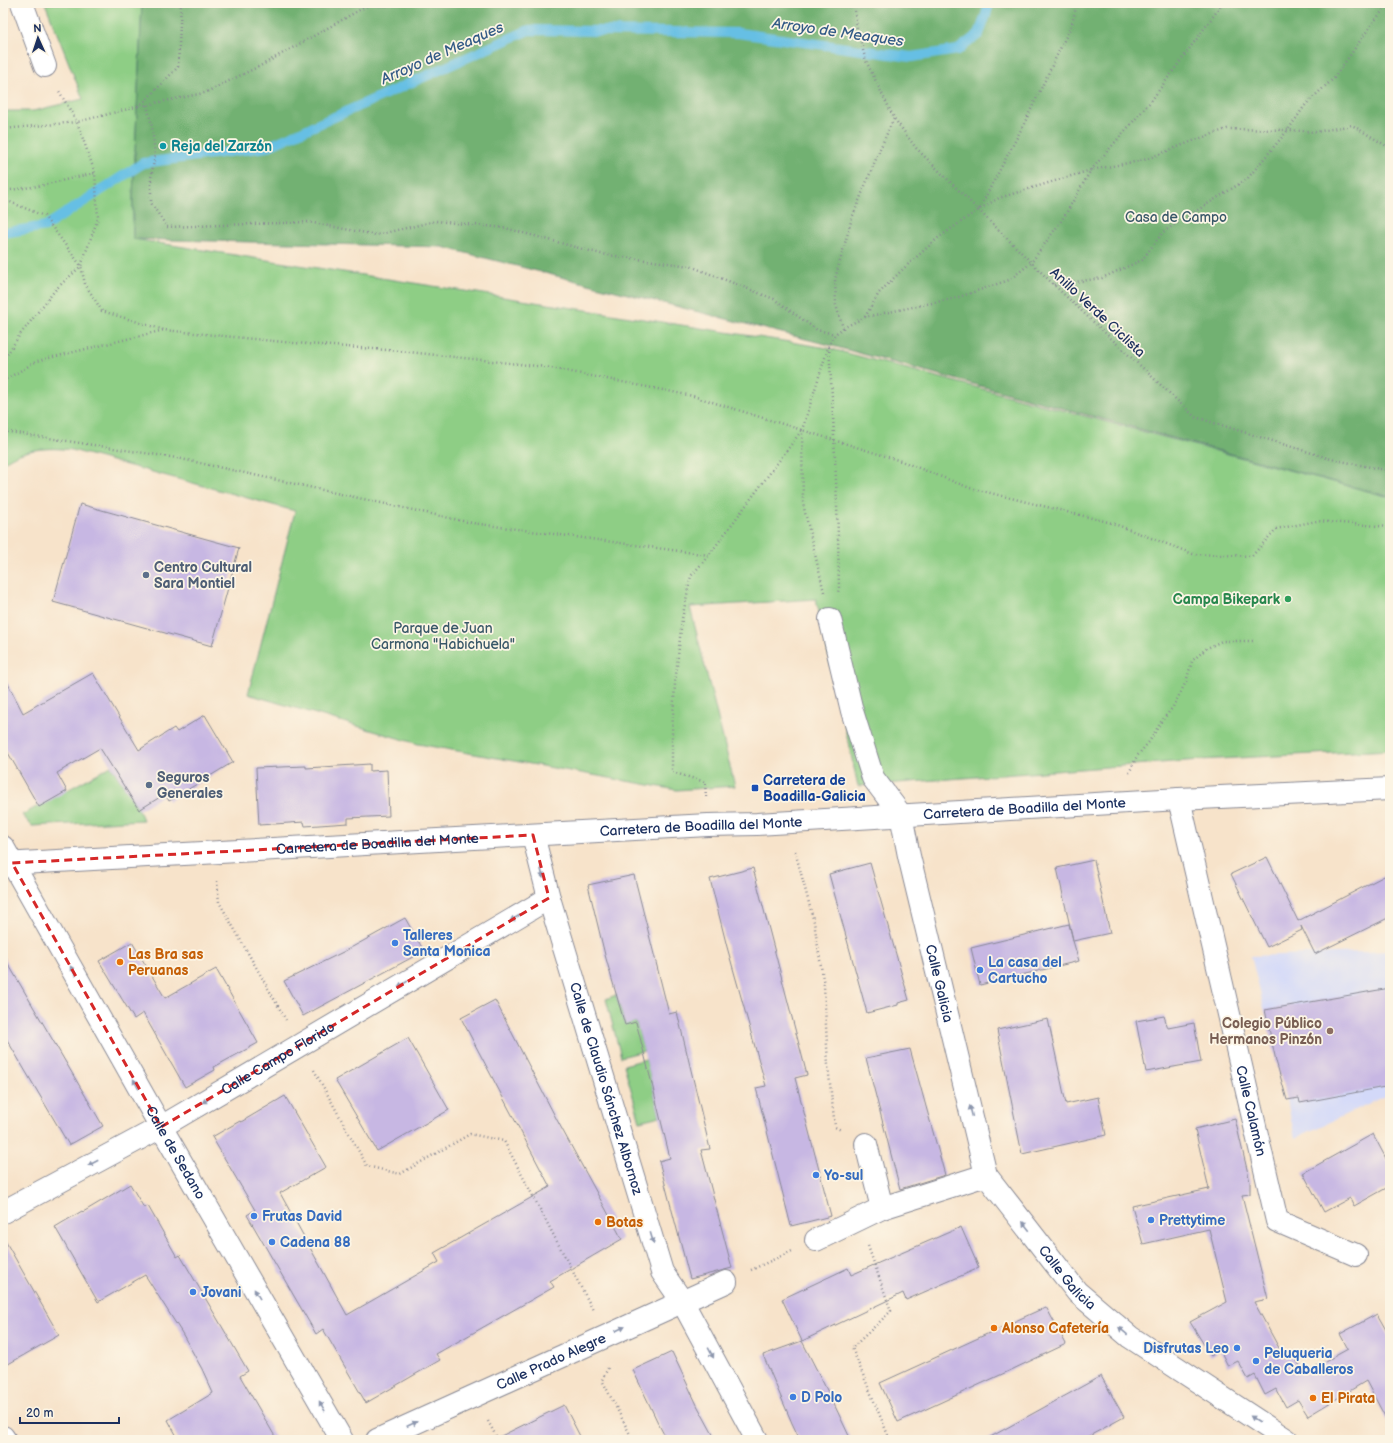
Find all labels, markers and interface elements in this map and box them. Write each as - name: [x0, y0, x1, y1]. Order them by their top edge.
- water label: Arroyo de Meaques: [770, 14, 905, 51]
- north arrow: [18, 18, 58, 58]
- water label: Arroyo de Meaques: [377, 18, 507, 89]
- text: N: [33, 22, 42, 35]
- place label: Reja del Zarzón: [171, 138, 272, 155]
- marker: Reja del Zarzón: [158, 141, 168, 151]
- park label: Casa de Campo: [1125, 209, 1227, 226]
- street label: Anillo Verde Ciclista: [1047, 264, 1149, 361]
- place label: Centro Cultural Sara Montiel: [154, 559, 252, 592]
- marker: Centro Cultural Sara Montiel: [141, 570, 151, 580]
- place label: Campa Bikepark: [1173, 591, 1281, 608]
- marker: Campa Bikepark: [1283, 594, 1293, 604]
- park label: Parque de Juan Carmona "Habichuela": [371, 620, 515, 653]
- place label: Seguros Generales: [157, 769, 223, 802]
- place label: Carretera de Boadilla-Galicia: [763, 772, 866, 805]
- marker: Seguros Generales: [144, 780, 154, 790]
- marker: Carretera de Boadilla-Galicia: [750, 783, 760, 793]
- street label: Carretera de Boadilla del Monte: [923, 794, 1126, 823]
- street label: Carretera de Boadilla del Monte: [599, 813, 803, 840]
- street label: Carretera de Boadilla del Monte: [276, 830, 479, 858]
- one-way arrow: [540, 866, 546, 879]
- one-way arrow: [509, 914, 521, 921]
- place label: Talleres Santa Monica: [403, 927, 491, 960]
- marker: Talleres Santa Monica: [390, 938, 400, 948]
- street label: Calle Galicia: [922, 943, 957, 1024]
- place label: Las Bra sas Peruanas: [128, 946, 203, 979]
- place label: La casa del Cartucho: [988, 954, 1062, 987]
- marker: Las Bra sas Peruanas: [115, 957, 125, 967]
- one-way arrow: [69, 965, 76, 977]
- marker: La casa del Cartucho: [975, 965, 985, 975]
- one-way arrow: [397, 980, 409, 987]
- street label: Calle de Claudio Sánchez Albornoz: [566, 980, 646, 1197]
- place label: Colegio Público Hermanos Pinzón: [1209, 1015, 1322, 1048]
- street label: Calle Campo Florido: [218, 1018, 338, 1099]
- marker: Colegio Público Hermanos Pinzón: [1325, 1026, 1335, 1036]
- street label: Calle Calamón: [1232, 1064, 1270, 1158]
- one-way arrow: [133, 1078, 140, 1090]
- one-way arrow: [201, 1096, 213, 1103]
- street label: Calle de Sedano: [142, 1103, 209, 1202]
- one-way arrow: [968, 1105, 974, 1117]
- one-way arrow: [88, 1160, 99, 1167]
- place label: Yo-sul: [824, 1167, 863, 1184]
- marker: Yo-sul: [811, 1170, 821, 1180]
- place label: Frutas David: [262, 1208, 342, 1225]
- marker: Frutas David: [249, 1211, 259, 1221]
- place label: Prettytime: [1159, 1212, 1225, 1229]
- place label: Botas: [606, 1214, 643, 1231]
- marker: Prettytime: [1146, 1215, 1156, 1225]
- marker: Botas: [593, 1217, 603, 1227]
- one-way arrow: [1022, 1220, 1030, 1231]
- one-way arrow: [649, 1233, 655, 1245]
- place label: Cadena 88: [280, 1234, 351, 1251]
- marker: Cadena 88: [267, 1237, 277, 1247]
- street label: Calle Galicia: [1035, 1242, 1099, 1313]
- place label: Jovani: [201, 1284, 241, 1301]
- marker: Jovani: [188, 1287, 198, 1297]
- one-way arrow: [254, 1288, 261, 1300]
- place label: Alonso Cafetería: [1001, 1320, 1109, 1337]
- marker: Alonso Cafetería: [989, 1323, 999, 1333]
- one-way arrow: [614, 1326, 625, 1332]
- one-way arrow: [1118, 1327, 1129, 1336]
- street label: Calle Prado Alegre: [494, 1329, 609, 1394]
- place label: Disfrutas Leo: [1143, 1340, 1229, 1357]
- marker: Disfrutas Leo: [1232, 1343, 1242, 1353]
- place label: Peluqueria de Caballeros: [1264, 1345, 1354, 1378]
- one-way arrow: [707, 1348, 714, 1359]
- marker: Peluqueria de Caballeros: [1251, 1356, 1261, 1366]
- place label: D Polo: [801, 1389, 842, 1406]
- place label: El Pirata: [1321, 1390, 1375, 1407]
- marker: D Polo: [788, 1392, 798, 1402]
- marker: El Pirata: [1308, 1393, 1318, 1403]
- scale bar: [20, 1399, 119, 1425]
- one-way arrow: [319, 1400, 326, 1412]
- text: 20 m: [26, 1406, 53, 1421]
- one-way arrow: [1249, 1415, 1261, 1422]
- one-way arrow: [407, 1421, 418, 1427]

